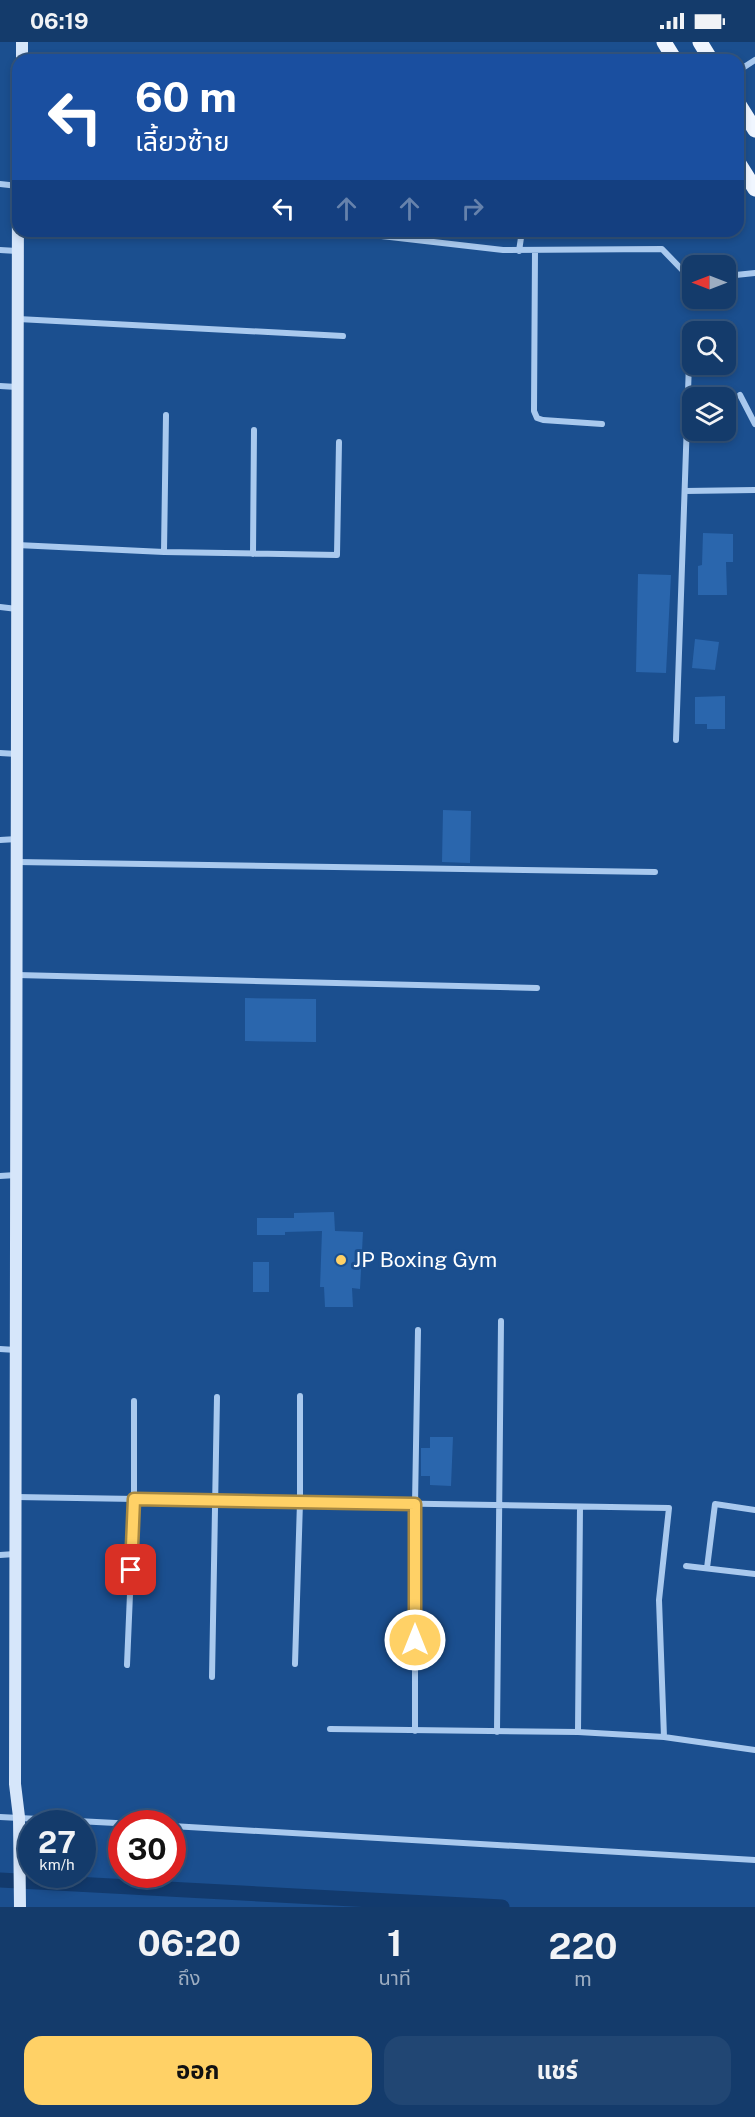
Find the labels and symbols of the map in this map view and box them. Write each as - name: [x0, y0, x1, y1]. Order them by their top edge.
- north arrow: [682, 255, 736, 309]
- place label: JP Boxing Gym: [353, 1247, 497, 1272]
- marker: JP Boxing Gym: [334, 1253, 348, 1267]
- pin: [105, 1544, 156, 1595]
- position arrow: [383, 1608, 447, 1672]
- speed limit sign: 30: [108, 1810, 186, 1888]

